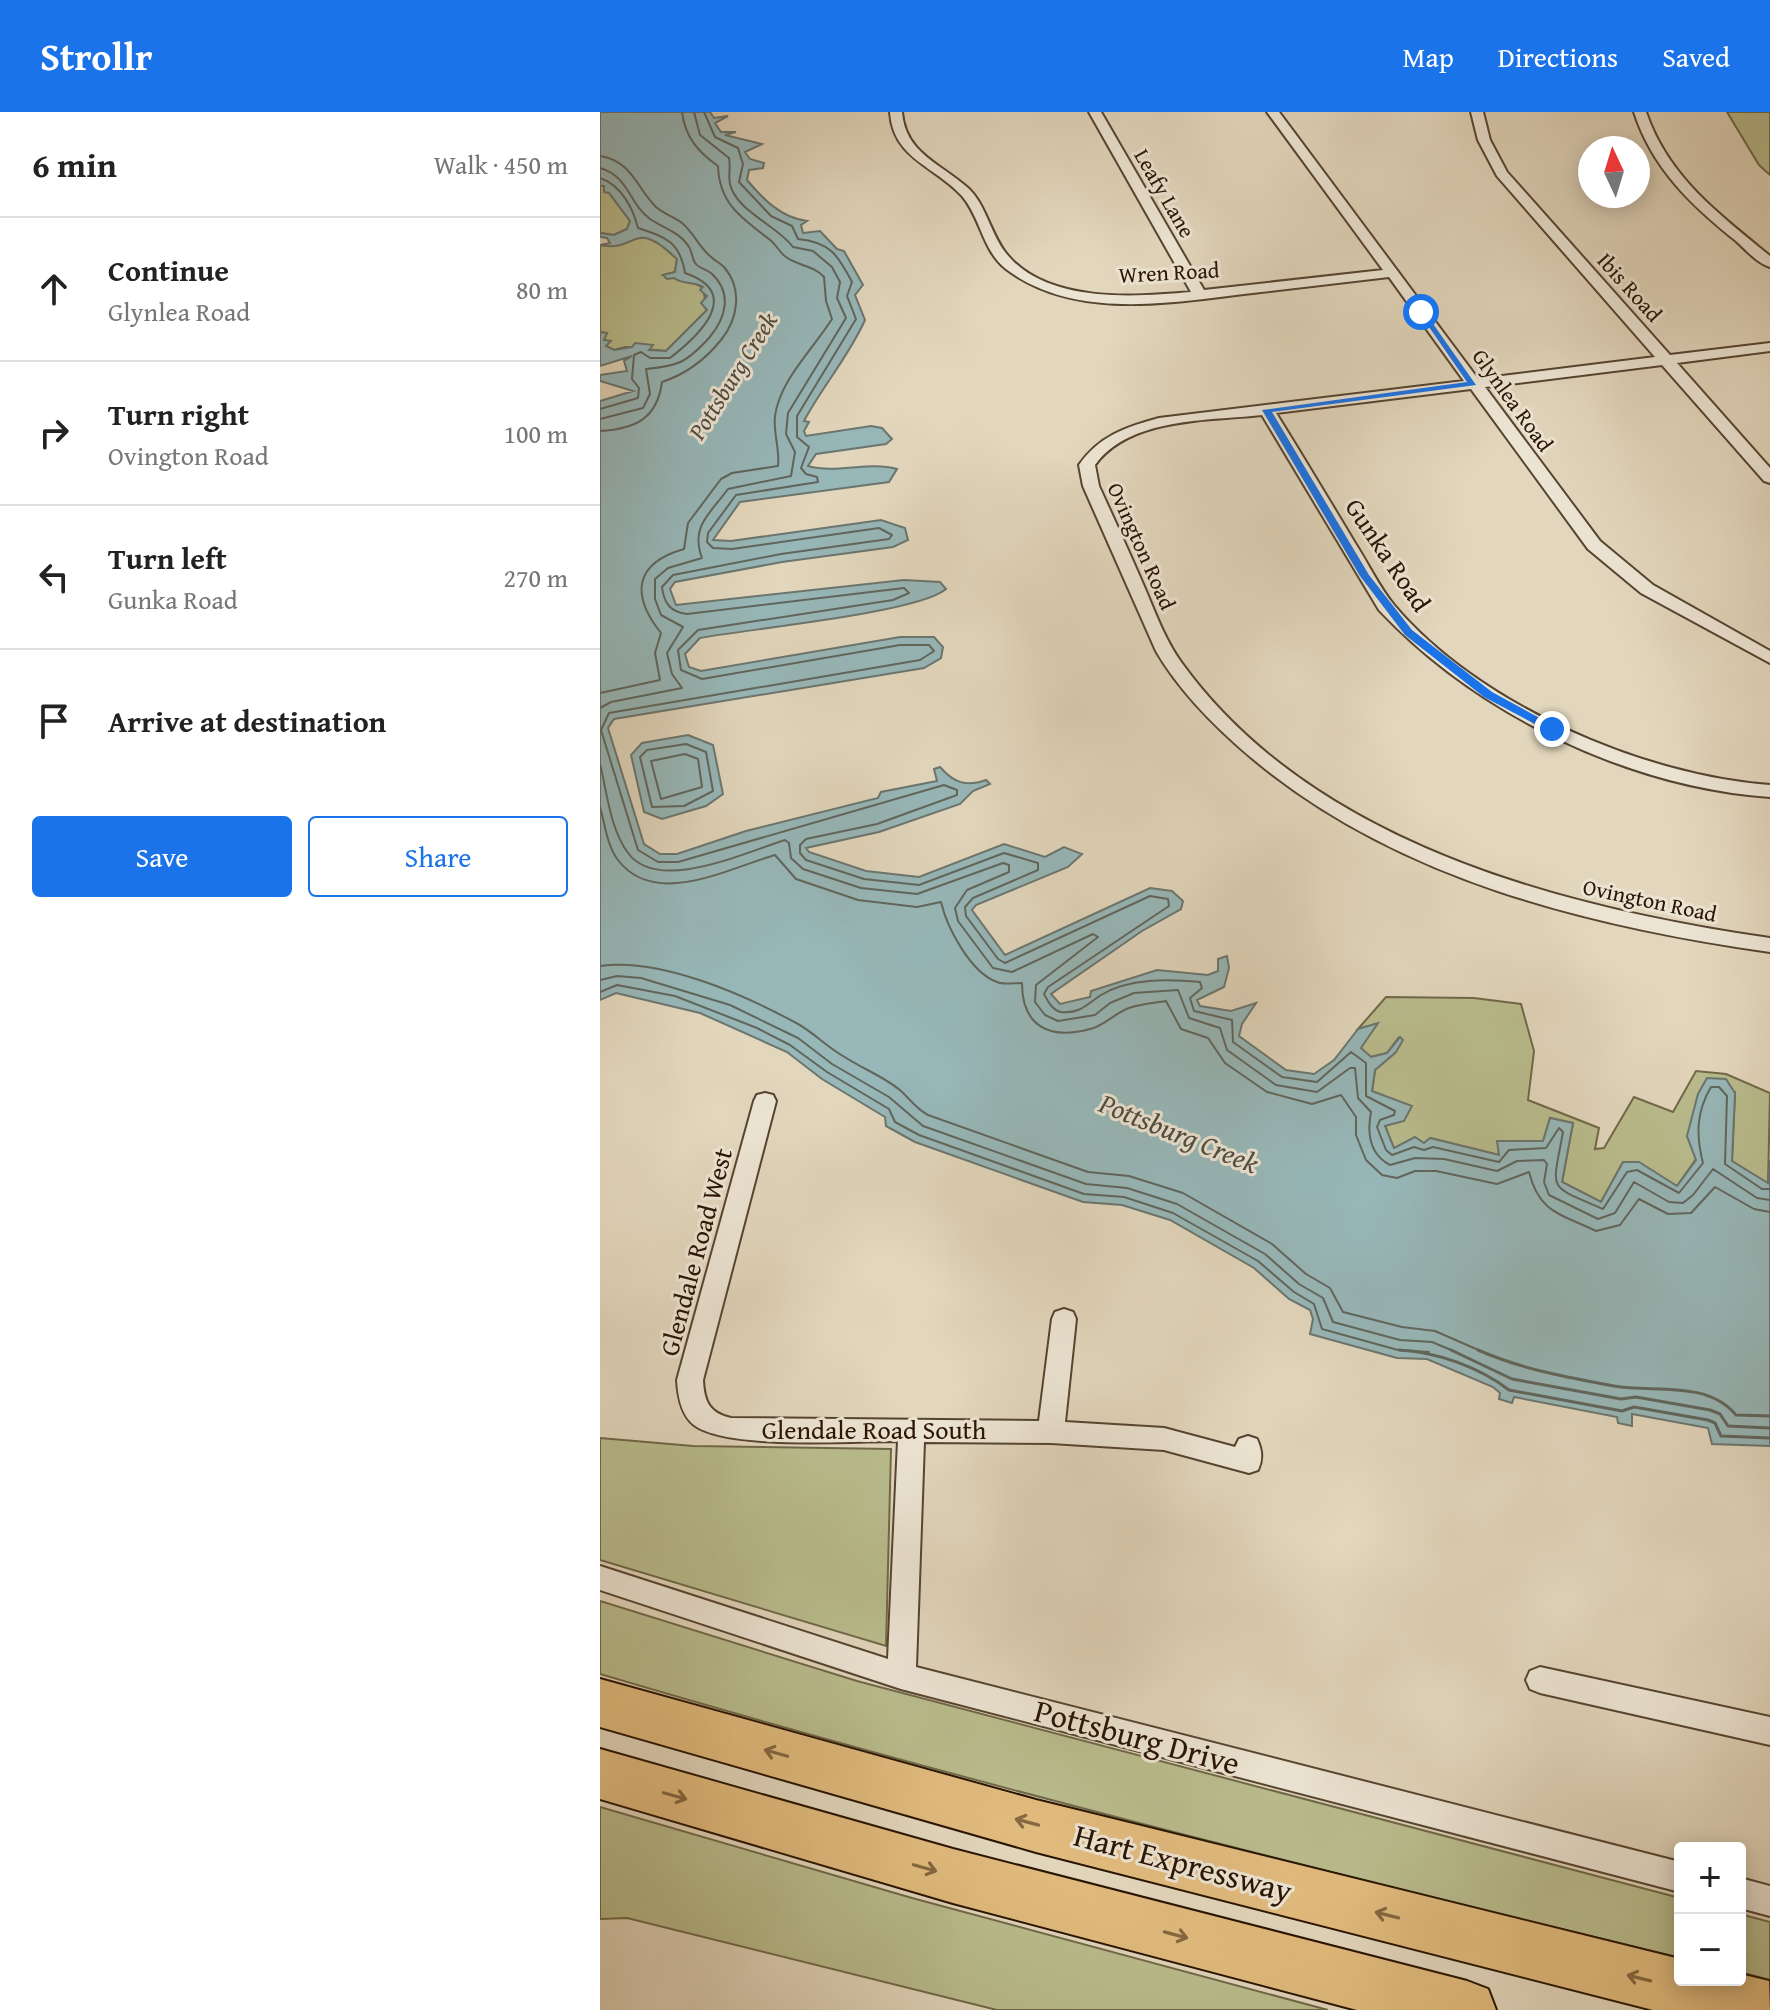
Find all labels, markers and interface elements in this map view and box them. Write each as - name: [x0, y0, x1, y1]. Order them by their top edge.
- text: Strollr: [40, 28, 152, 84]
- text: Map: [1402, 36, 1454, 77]
- text: Directions: [1498, 36, 1618, 77]
- text: Saved: [1662, 36, 1730, 77]
- north arrow: [1578, 136, 1650, 208]
- text: 6 min: [32, 140, 117, 189]
- street label: Leafy Lane: [1127, 143, 1203, 243]
- text: Walk · 450 m: [434, 145, 568, 184]
- street label: Ibis Road: [1590, 245, 1670, 329]
- text: Continue: [108, 248, 229, 292]
- street label: Wren Road: [1118, 253, 1221, 291]
- icon: ahead: [32, 267, 76, 311]
- text: 80 m: [516, 270, 568, 309]
- text: Glynlea Road: [108, 292, 250, 331]
- route start: [1403, 294, 1439, 330]
- water label: Pottsburg Creek: [679, 305, 786, 447]
- street label: Glynlea Road: [1465, 342, 1561, 458]
- text: Turn right: [108, 392, 249, 436]
- icon: right: [32, 411, 76, 455]
- text: 100 m: [503, 414, 568, 453]
- text: Ovington Road: [108, 436, 269, 475]
- street label: Ovington Road: [1100, 477, 1184, 615]
- street label: Gunka Road: [1336, 490, 1441, 619]
- text: Turn left: [108, 536, 227, 580]
- icon: left: [32, 555, 76, 599]
- text: 270 m: [503, 558, 568, 597]
- text: Gunka Road: [108, 580, 238, 619]
- icon: arrive: [32, 699, 76, 743]
- text: Arrive at destination: [108, 699, 386, 743]
- route end: [1534, 711, 1570, 747]
- button: Save: [32, 816, 292, 897]
- button: Share: [308, 816, 568, 897]
- street label: Ovington Road: [1580, 870, 1720, 930]
- water label: Pottsburg Creek: [1093, 1082, 1265, 1183]
- street label: Glendale Road West: [649, 1144, 742, 1360]
- street label: Glendale Road South: [762, 1410, 987, 1449]
- street label: Pottsburg Drive: [1029, 1687, 1245, 1786]
- one-way arrow: [764, 1745, 790, 1760]
- one-way arrow: [661, 1790, 687, 1805]
- street label: Hart Expressway: [1069, 1811, 1297, 1914]
- one-way arrow: [1014, 1814, 1040, 1829]
- map controls: [1674, 1842, 1746, 1986]
- button: +: [1674, 1842, 1746, 1914]
- one-way arrow: [911, 1861, 937, 1876]
- one-way arrow: [1375, 1907, 1400, 1922]
- button: −: [1674, 1914, 1746, 1986]
- one-way arrow: [1162, 1928, 1188, 1943]
- one-way arrow: [1627, 1969, 1653, 1984]

